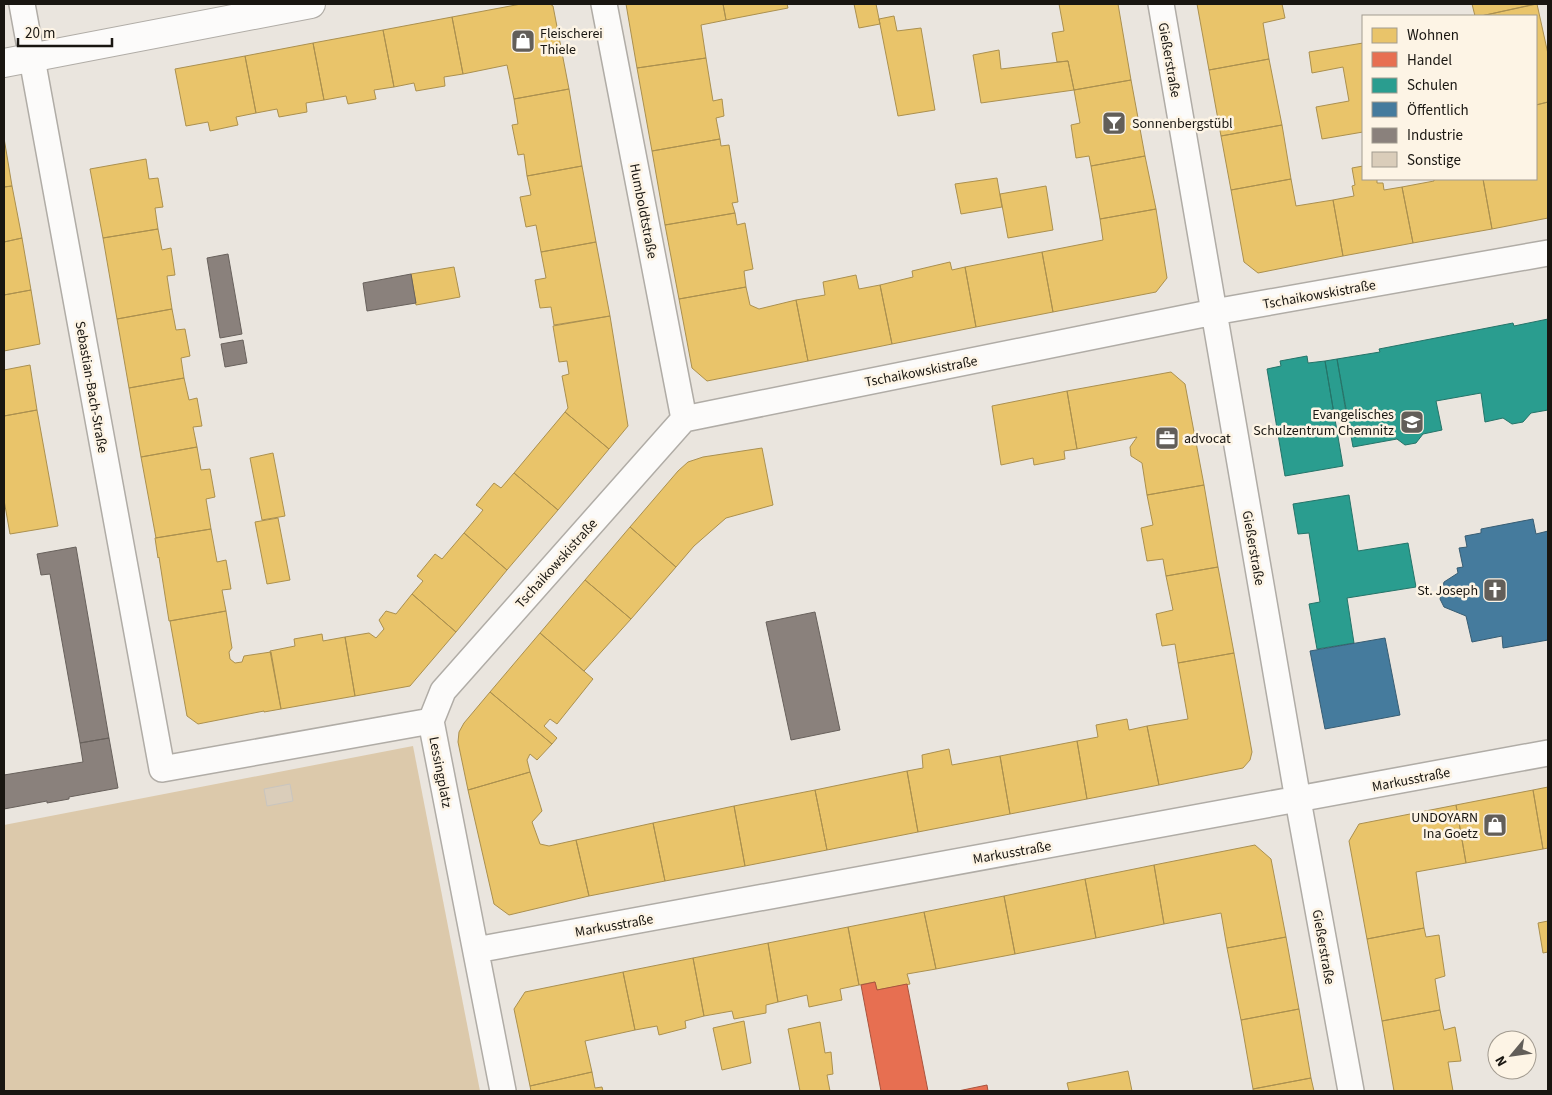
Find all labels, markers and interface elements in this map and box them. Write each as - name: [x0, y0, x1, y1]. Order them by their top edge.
- scale bar: [18, 15, 111, 47]
- legend: [1362, 15, 1537, 180]
- street label: Gießerstraße: [1153, 21, 1185, 99]
- text: 20 m: [25, 23, 55, 44]
- place label: Fleischerei Thiele: [540, 24, 603, 60]
- text: Wohnen: [1407, 25, 1459, 46]
- shop icon: Fleischerei Thiele: [510, 28, 536, 54]
- text: Handel: [1407, 50, 1452, 71]
- text: Schulen: [1407, 75, 1458, 96]
- text: Öffentlich: [1407, 100, 1469, 121]
- bar icon: Sonnenbergstübl: [1101, 110, 1127, 136]
- place label: Sonnenbergstübl: [1132, 114, 1233, 134]
- text: Industrie: [1407, 125, 1463, 146]
- text: Sonstige: [1407, 150, 1461, 171]
- street label: Humboldtstraße: [624, 162, 662, 261]
- street label: Tschaikowskistraße: [1261, 275, 1377, 315]
- street label: Sebastian-Bach-Straße: [70, 320, 112, 455]
- street label: Tschaikowskistraße: [863, 351, 979, 393]
- place label: Evangelisches Schulzentrum Chemnitz: [1253, 405, 1394, 441]
- school or university icon: Evangelisches Schulzentrum Chemnitz: [1399, 409, 1425, 435]
- office icon: advocat: [1154, 425, 1180, 451]
- place label: advocat: [1184, 429, 1231, 449]
- street label: Gießerstraße: [1237, 509, 1269, 587]
- street label: Tschaikowskistraße: [511, 514, 603, 613]
- church icon: St. Joseph: [1482, 577, 1508, 603]
- place label: St. Joseph: [1417, 581, 1478, 601]
- street label: Lessingplatz: [423, 735, 457, 810]
- street label: Markusstraße: [1370, 763, 1452, 797]
- place label: UNDOYARN Ina Goetz: [1411, 808, 1478, 844]
- shop icon: UNDOYARN Ina Goetz: [1482, 812, 1508, 838]
- street label: Markusstraße: [971, 836, 1053, 870]
- street label: Gießerstraße: [1307, 908, 1339, 986]
- street label: Markusstraße: [573, 909, 655, 943]
- north arrow: [1487, 1030, 1537, 1080]
- text: N: [1491, 1052, 1513, 1070]

